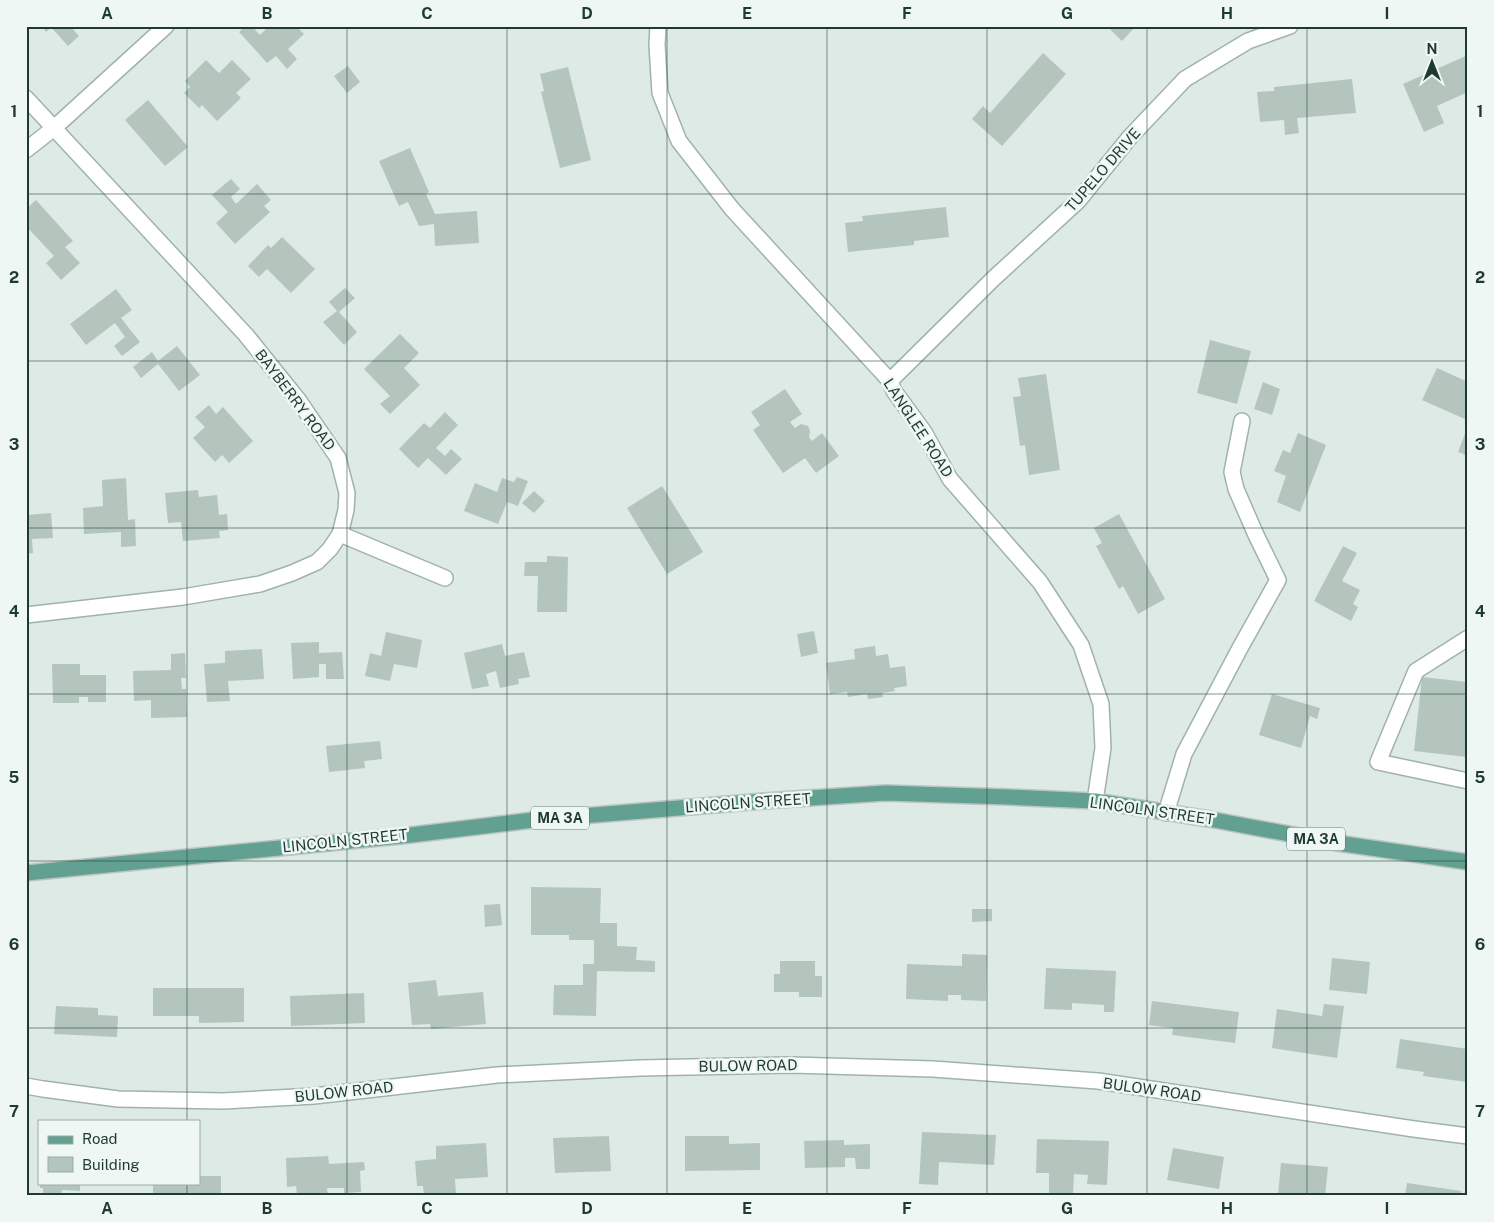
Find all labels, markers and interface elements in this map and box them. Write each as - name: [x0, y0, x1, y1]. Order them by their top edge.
- text: A: [101, 4, 113, 23]
- text: B: [262, 4, 273, 23]
- text: C: [421, 4, 433, 23]
- text: D: [581, 4, 593, 23]
- text: E: [742, 4, 752, 23]
- text: F: [902, 4, 912, 23]
- text: G: [1061, 4, 1073, 23]
- text: H: [1221, 4, 1233, 23]
- text: I: [1385, 4, 1389, 23]
- north arrow: [1406, 38, 1456, 88]
- text: N: [1427, 41, 1437, 57]
- text: 1: [11, 102, 17, 121]
- text: 1: [1477, 102, 1483, 121]
- street label: TUPELO DRIVE: [1062, 124, 1144, 215]
- text: 2: [9, 268, 19, 287]
- text: 2: [1475, 268, 1485, 287]
- street label: BAYBERRY ROAD: [252, 346, 339, 454]
- street label: LANGLEE ROAD: [880, 375, 957, 480]
- text: 3: [9, 435, 19, 454]
- text: 3: [1475, 435, 1485, 454]
- text: 4: [9, 602, 20, 621]
- text: 4: [1475, 602, 1486, 621]
- text: 5: [9, 768, 20, 787]
- text: 5: [1475, 768, 1486, 787]
- street label: LINCOLN STREET: [685, 790, 811, 815]
- street label: LINCOLN STREET: [1089, 793, 1216, 828]
- road number: MA 3A: [531, 806, 589, 830]
- street label: LINCOLN STREET: [281, 825, 409, 856]
- road number: MA 3A: [1287, 828, 1345, 851]
- text: 6: [9, 935, 19, 954]
- text: 6: [1475, 935, 1485, 954]
- street label: BULOW ROAD: [698, 1056, 798, 1075]
- street label: BULOW ROAD: [1102, 1074, 1202, 1105]
- street label: BULOW ROAD: [294, 1078, 394, 1105]
- text: 7: [9, 1102, 19, 1121]
- text: 7: [1475, 1102, 1485, 1121]
- legend: [38, 1120, 200, 1184]
- text: Road: [82, 1130, 118, 1147]
- text: Building: [82, 1156, 140, 1173]
- text: A: [101, 1199, 113, 1218]
- text: B: [262, 1199, 273, 1218]
- text: C: [421, 1199, 433, 1218]
- text: D: [581, 1199, 593, 1218]
- text: E: [742, 1199, 752, 1218]
- text: F: [902, 1199, 912, 1218]
- text: G: [1061, 1199, 1073, 1218]
- text: H: [1221, 1199, 1233, 1218]
- text: I: [1385, 1199, 1389, 1218]

